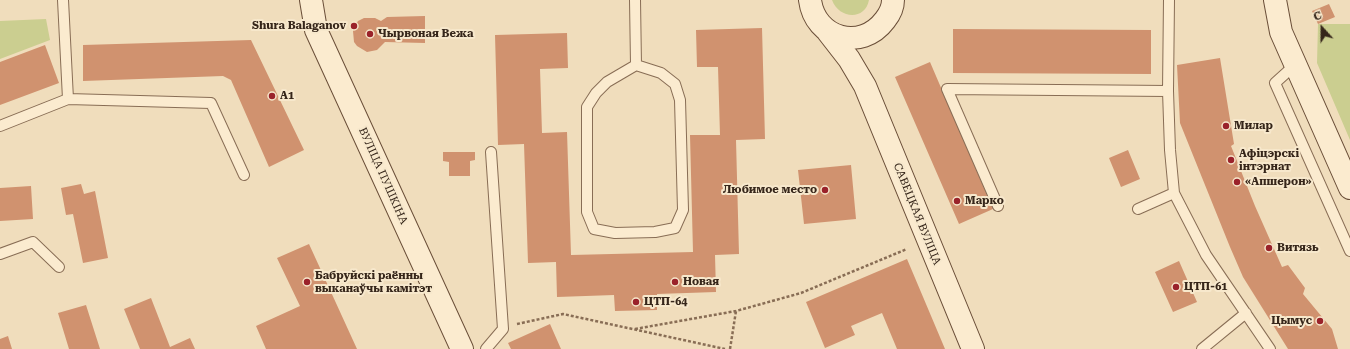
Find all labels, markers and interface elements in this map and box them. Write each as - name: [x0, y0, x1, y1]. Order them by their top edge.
- north arrow: [1302, 8, 1342, 48]
- text: С: [1312, 9, 1323, 24]
- place label: Shura Balaganov: [252, 19, 346, 33]
- marker: Shura Balaganov: [349, 21, 359, 31]
- place label: Чырвоная Вежа: [378, 27, 473, 41]
- marker: Чырвоная Вежа: [365, 29, 375, 39]
- place label: A1: [280, 89, 294, 103]
- marker: A1: [267, 91, 277, 101]
- place label: Милар: [1234, 119, 1273, 133]
- marker: Милар: [1221, 121, 1231, 131]
- street label: ВУЛІЦА ПУШКІНА: [356, 126, 410, 226]
- place label: Афіцэрскі інтэрнат: [1239, 147, 1299, 173]
- marker: Афіцэрскі інтэрнат: [1226, 155, 1236, 165]
- street label: САВЕЦКАЯ ВУЛІЦА: [890, 161, 944, 267]
- place label: «Апшерон»: [1245, 175, 1312, 189]
- marker: «Апшерон»: [1232, 177, 1242, 187]
- place label: Любимое место: [723, 183, 817, 197]
- marker: Любимое место: [820, 185, 830, 195]
- place label: Марко: [965, 194, 1004, 208]
- marker: Марко: [952, 196, 962, 206]
- place label: Витязь: [1277, 241, 1318, 255]
- marker: Витязь: [1264, 243, 1274, 253]
- place label: Бабруйскі раённы выканаўчы камітэт: [315, 269, 432, 295]
- place label: Новая: [683, 275, 719, 289]
- marker: Бабруйскі раённы выканаўчы камітэт: [302, 277, 312, 287]
- marker: Новая: [670, 277, 680, 287]
- place label: ЦТП-61: [1184, 280, 1228, 294]
- marker: ЦТП-61: [1171, 282, 1181, 292]
- place label: ЦТП-64: [644, 295, 688, 309]
- marker: ЦТП-64: [631, 297, 641, 307]
- place label: Цымус: [1271, 314, 1312, 328]
- marker: Цымус: [1315, 316, 1325, 326]

